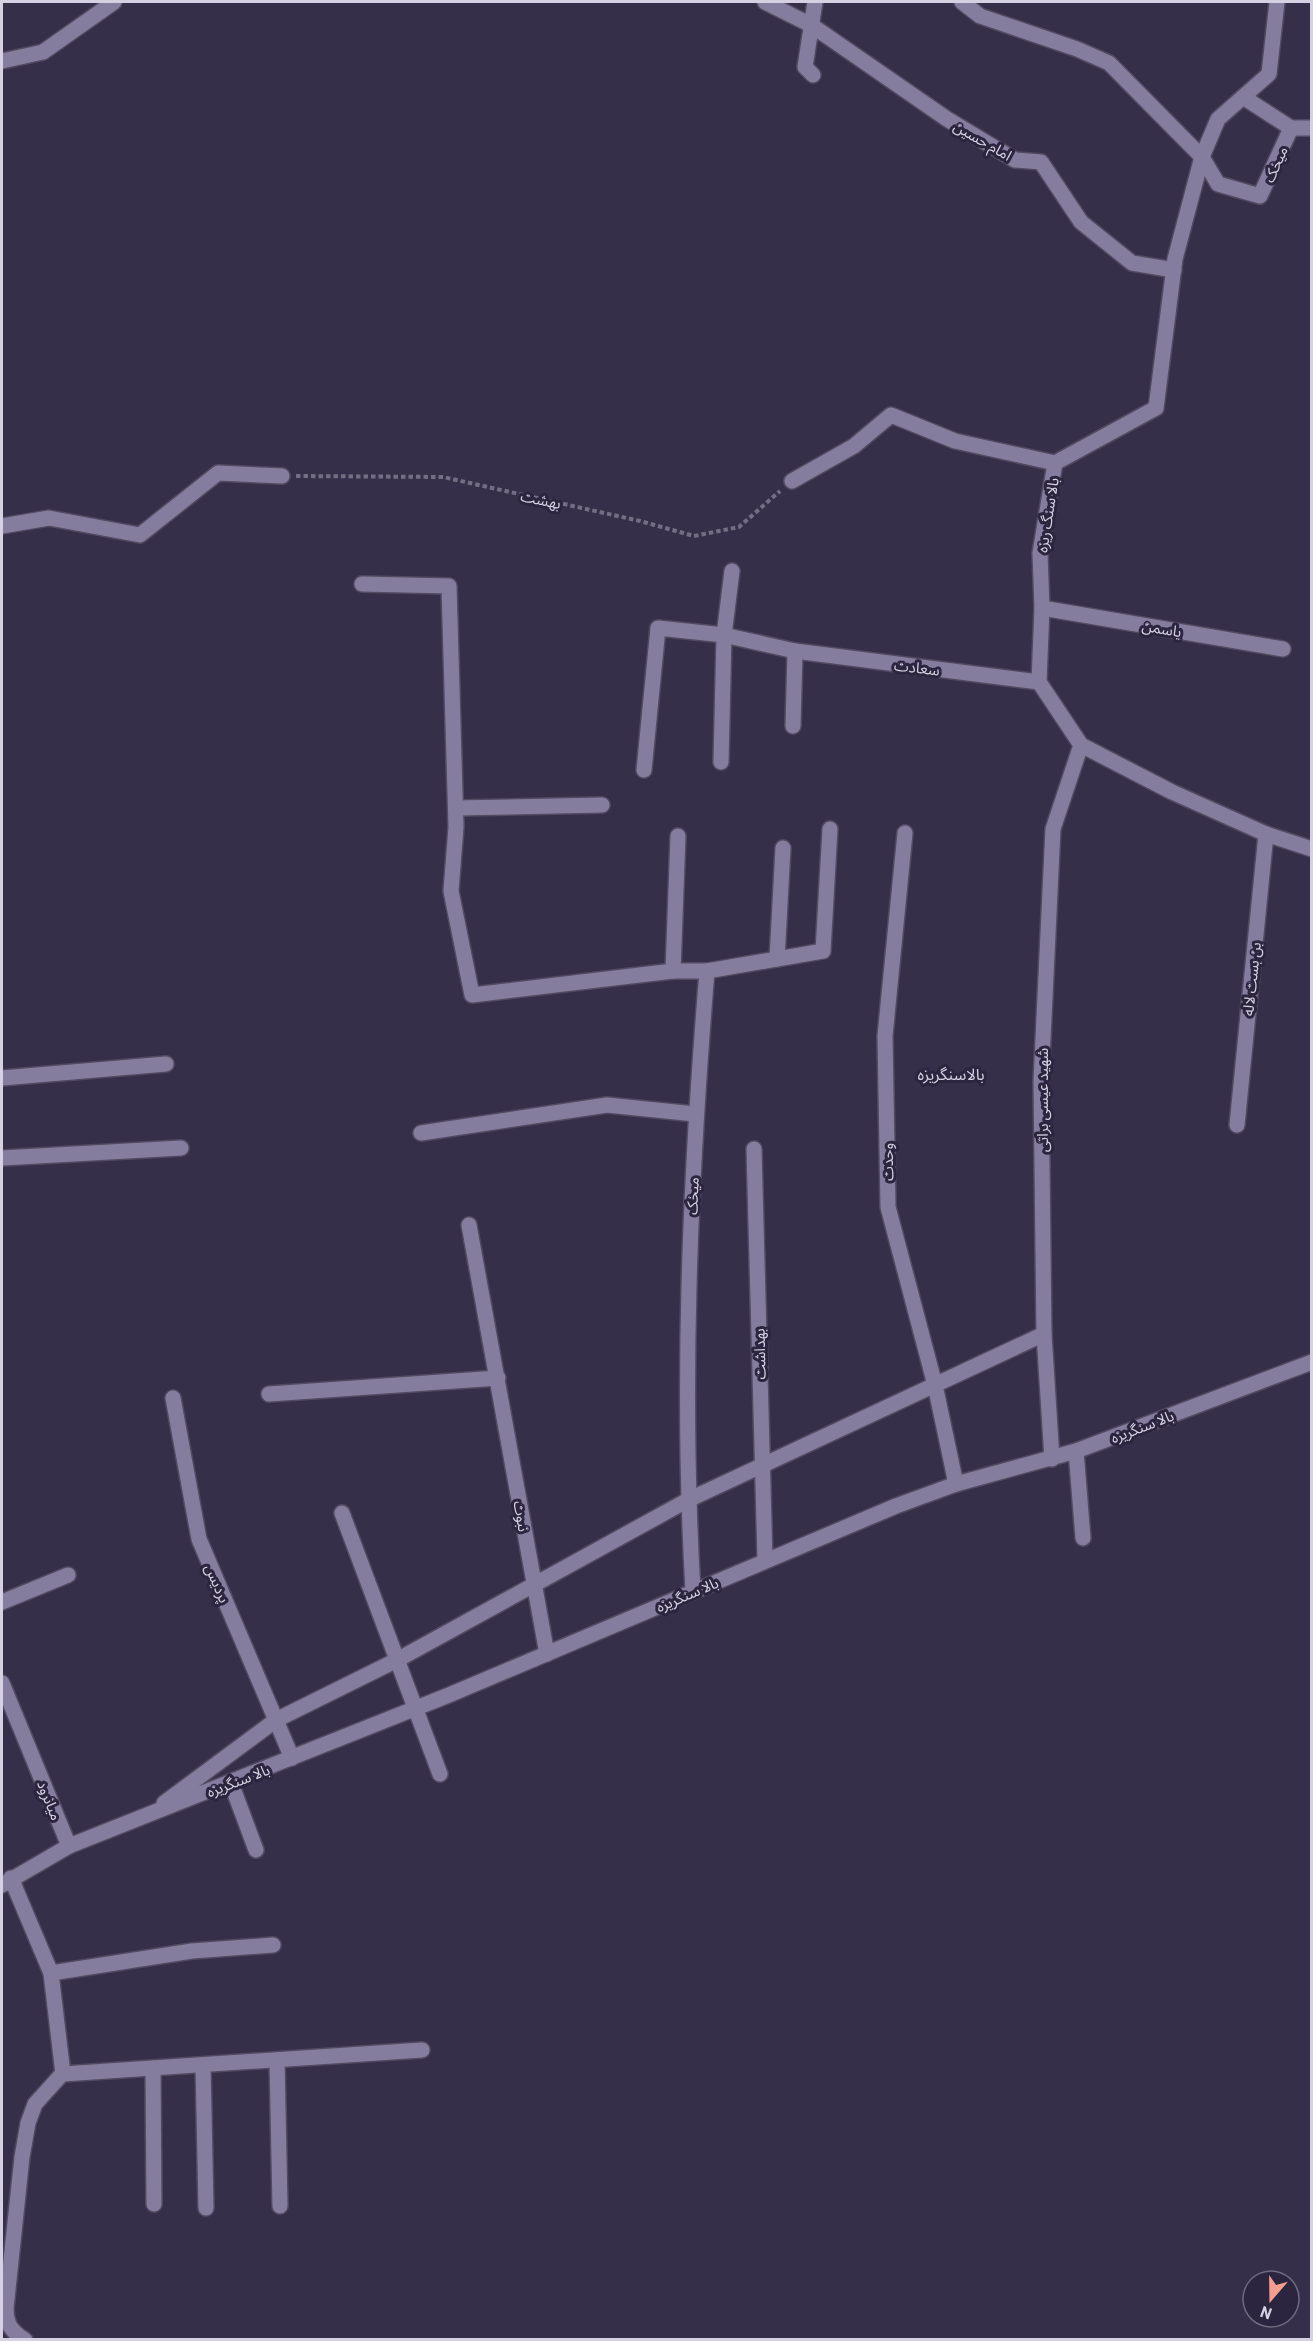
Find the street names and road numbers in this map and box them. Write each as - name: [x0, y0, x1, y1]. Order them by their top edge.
- street label: امام حسین: [949, 116, 1015, 166]
- street label: میخک: [1259, 143, 1291, 185]
- street label: بالا سنگ ریزه: [1032, 476, 1063, 554]
- street label: بهشت: [519, 486, 563, 513]
- street label: یاسمن: [1140, 616, 1183, 641]
- street label: سعادت: [893, 655, 941, 679]
- street label: بن بست لاله: [1238, 941, 1265, 1017]
- street label: شهید عیسی براتی: [1033, 1047, 1052, 1152]
- street label: وحدت: [878, 1143, 897, 1181]
- street label: میخک: [682, 1177, 702, 1215]
- street label: بهداشت: [750, 1328, 769, 1380]
- street label: بالا سنگریزه: [1108, 1406, 1176, 1447]
- street label: نبوت: [509, 1499, 534, 1533]
- street label: پردیس: [200, 1561, 234, 1606]
- street label: بالا سنگریزه: [653, 1573, 721, 1616]
- street label: بالا سنگریزه: [204, 1760, 272, 1801]
- street label: میانرود: [33, 1777, 66, 1823]

